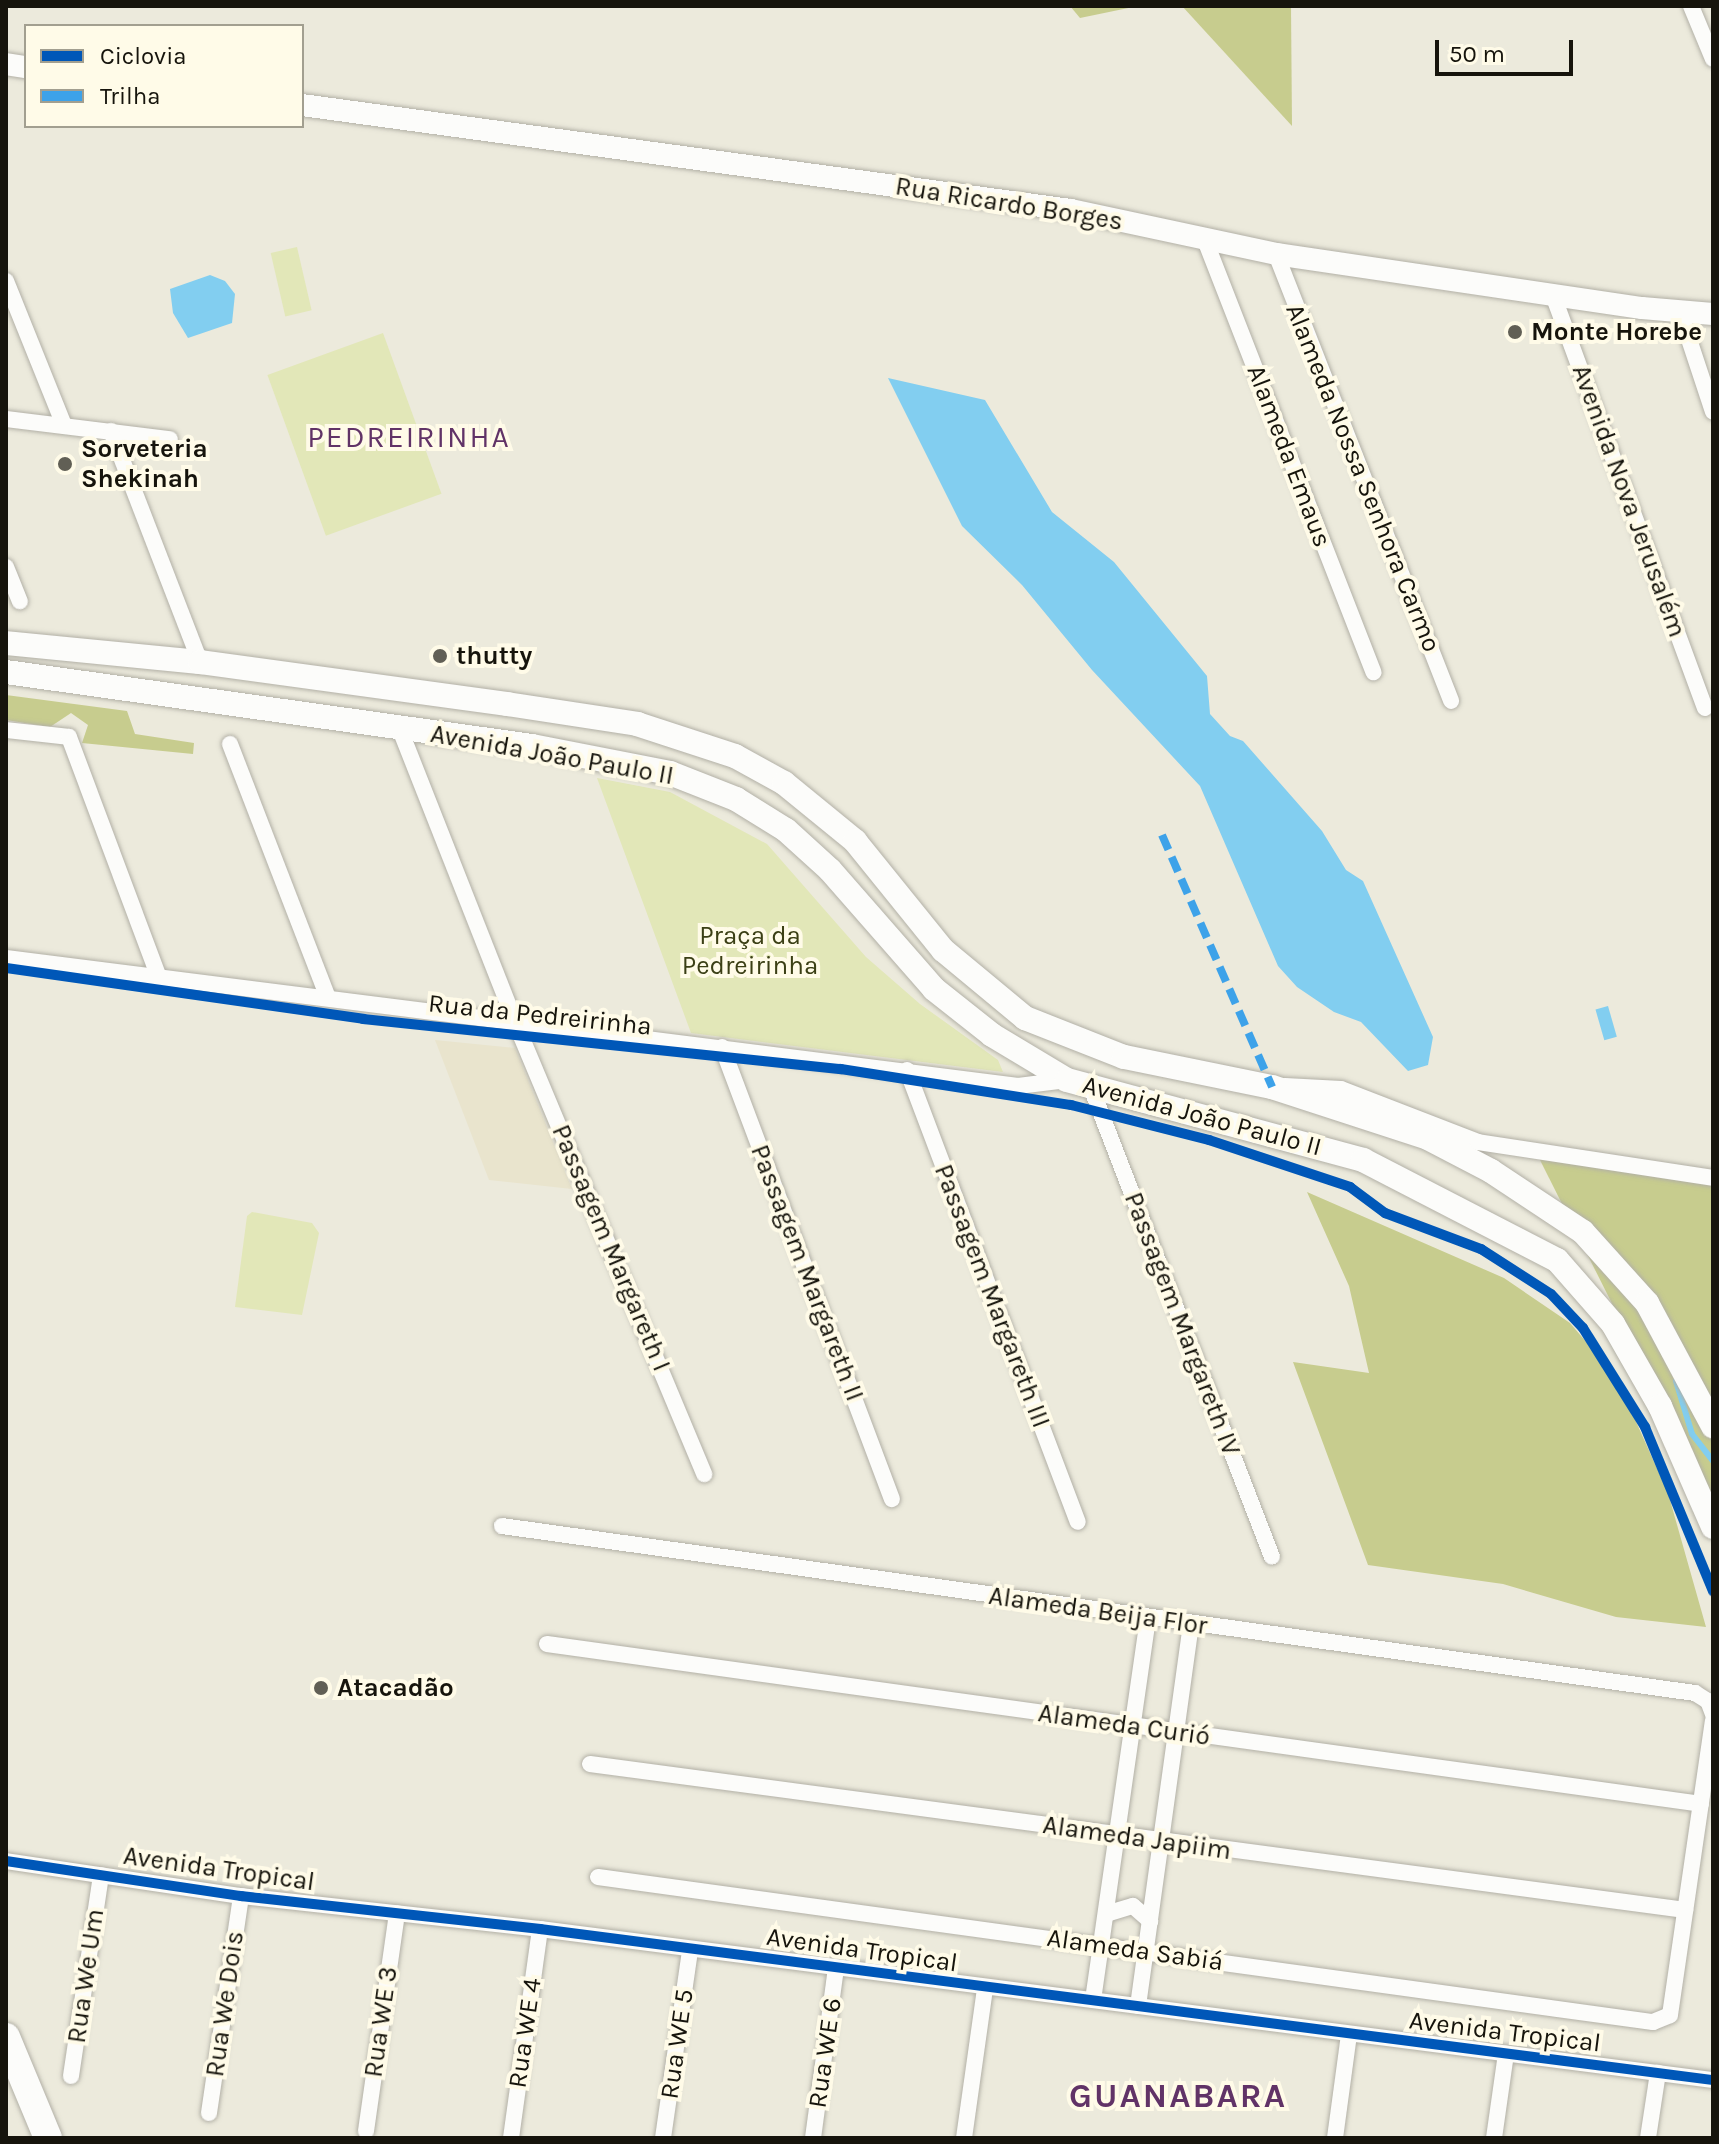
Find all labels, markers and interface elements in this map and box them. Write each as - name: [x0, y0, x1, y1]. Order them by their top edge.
- legend: [24, 24, 304, 128]
- scale bar: [1439, 24, 1577, 74]
- text: 50 m: [1449, 40, 1505, 68]
- text: Ciclovia: [100, 42, 187, 70]
- text: Trilha: [100, 82, 161, 110]
- street label: Rua Ricardo Borges: [893, 171, 1125, 237]
- street label: Alameda Nossa Senhora Carmo: [1279, 299, 1447, 657]
- place label: Monte Horebe: [1531, 316, 1702, 348]
- marker: Monte Horebe: [1506, 323, 1524, 341]
- street label: Alameda Emaus: [1240, 360, 1338, 552]
- street label: Avenida Nova Jerusalém: [1565, 361, 1693, 641]
- district label: PEDREIRINHA: [307, 419, 511, 455]
- place label: Sorveteria Shekinah: [81, 433, 208, 494]
- marker: Sorveteria Shekinah: [56, 455, 74, 473]
- place label: thutty: [456, 640, 532, 672]
- marker: thutty: [431, 647, 449, 665]
- street label: Avenida João Paulo II: [428, 718, 676, 792]
- park label: Praça da Pedreirinha: [682, 920, 818, 982]
- street label: Rua da Pedreirinha: [427, 988, 653, 1042]
- street label: Avenida João Paulo II: [1079, 1069, 1325, 1163]
- street label: Passagem Margareth I: [545, 1120, 677, 1376]
- street label: Passagem Margareth II: [744, 1140, 870, 1406]
- street label: Passagem Margareth III: [927, 1160, 1057, 1432]
- street label: Passagem Margareth IV: [1117, 1188, 1247, 1460]
- street label: Alameda Beija Flor: [987, 1580, 1209, 1642]
- place label: Atacadão: [337, 1672, 454, 1704]
- marker: Atacadão: [312, 1679, 330, 1697]
- street label: Alameda Curió: [1036, 1698, 1212, 1752]
- street label: Alameda Japiim: [1041, 1809, 1233, 1867]
- street label: Avenida Tropical: [121, 1840, 317, 1898]
- street label: Rua We Um: [61, 1907, 111, 2045]
- street label: Avenida Tropical: [764, 1921, 960, 1979]
- street label: Alameda Sabiá: [1045, 1922, 1225, 1978]
- street label: Rua We Dois: [199, 1929, 251, 2079]
- street label: Rua WE 3: [358, 1965, 404, 2079]
- street label: Rua WE 4: [502, 1976, 548, 2090]
- street label: Rua WE 5: [654, 1987, 700, 2101]
- street label: Rua WE 6: [802, 1996, 848, 2110]
- street label: Avenida Tropical: [1407, 2005, 1603, 2059]
- district label: GUANABARA: [1069, 2077, 1287, 2117]

